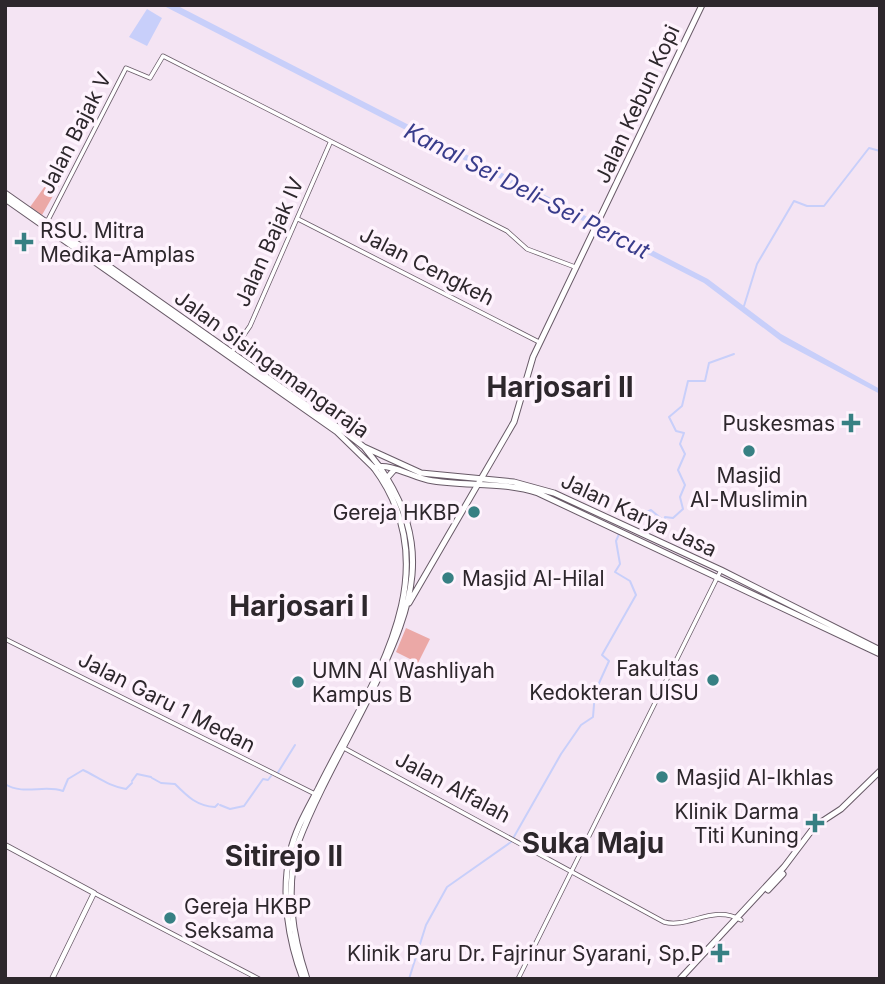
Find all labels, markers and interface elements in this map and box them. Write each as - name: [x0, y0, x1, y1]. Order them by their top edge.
- street label: Jalan Kebun Kopi: [589, 21, 685, 187]
- street label: Jalan Bajak V: [34, 68, 116, 198]
- water label: Kanal Sei Deli–Sei Percut: [400, 117, 655, 265]
- street label: Jalan Bajak IV: [229, 173, 309, 311]
- place label: RSU. Mitra Medika-Amplas: [40, 218, 195, 267]
- street label: Jalan Cengkeh: [356, 221, 498, 311]
- marker: RSU. Mitra Medika-Amplas: [14, 232, 34, 252]
- street label: Jalan Sisingamangaraja: [170, 285, 374, 443]
- district label: Harjosari II: [486, 370, 634, 404]
- place label: Puskesmas: [722, 411, 835, 436]
- marker: Puskesmas: [841, 413, 861, 433]
- marker: Masjid Al-Muslimin: [741, 443, 757, 459]
- place label: Masjid Al-Muslimin: [690, 463, 808, 512]
- street label: Jalan Karya Jasa: [557, 468, 721, 562]
- place label: Gereja HKBP: [333, 500, 460, 525]
- marker: Gereja HKBP: [466, 504, 482, 520]
- place label: Masjid Al-Hilal: [462, 566, 605, 591]
- marker: Masjid Al-Hilal: [440, 570, 456, 586]
- district label: Harjosari I: [229, 589, 369, 623]
- street label: Jalan Garu 1 Medan: [74, 647, 260, 757]
- place label: Fakultas Kedokteran UISU: [529, 656, 699, 705]
- place label: UMN Al Washliyah Kampus B: [312, 658, 495, 707]
- marker: Fakultas Kedokteran UISU: [705, 672, 721, 688]
- marker: UMN Al Washliyah Kampus B: [290, 674, 306, 690]
- street label: Jalan Alfalah: [391, 746, 515, 828]
- place label: Masjid Al-Ikhlas: [676, 765, 834, 790]
- marker: Masjid Al-Ikhlas: [654, 769, 670, 785]
- place label: Klinik Darma Titi Kuning: [674, 799, 799, 848]
- marker: Klinik Darma Titi Kuning: [805, 813, 825, 833]
- district label: Suka Maju: [522, 826, 664, 860]
- district label: Sitirejo II: [225, 839, 343, 873]
- place label: Gereja HKBP Seksama: [184, 894, 311, 943]
- marker: Gereja HKBP Seksama: [162, 910, 178, 926]
- place label: Klinik Paru Dr. Fajrinur Syarani, Sp.P: [347, 941, 704, 966]
- marker: Klinik Paru Dr. Fajrinur Syarani, Sp.P: [710, 943, 730, 963]

